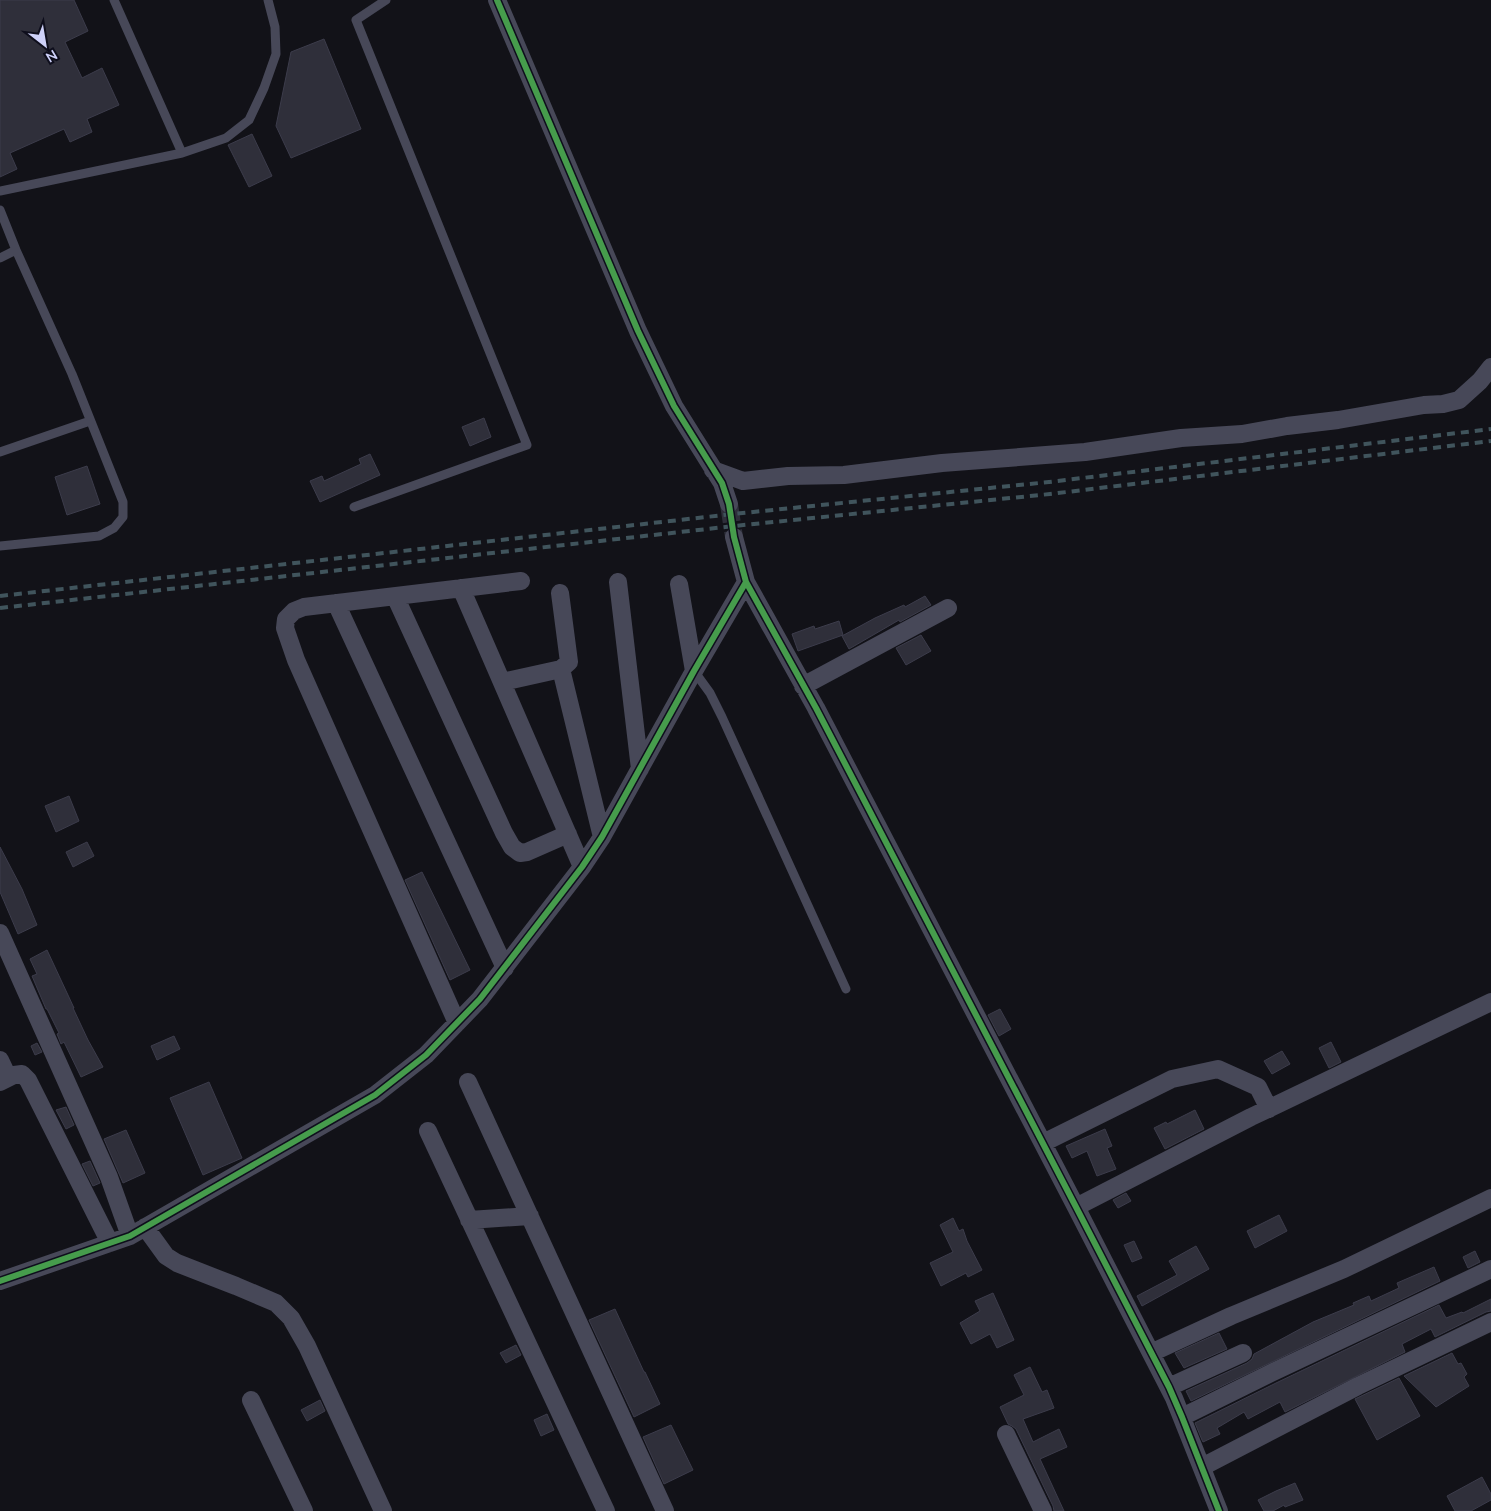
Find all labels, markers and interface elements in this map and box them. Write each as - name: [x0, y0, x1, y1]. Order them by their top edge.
- north arrow: [20, 20, 70, 70]
- text: N: [42, 45, 61, 67]

